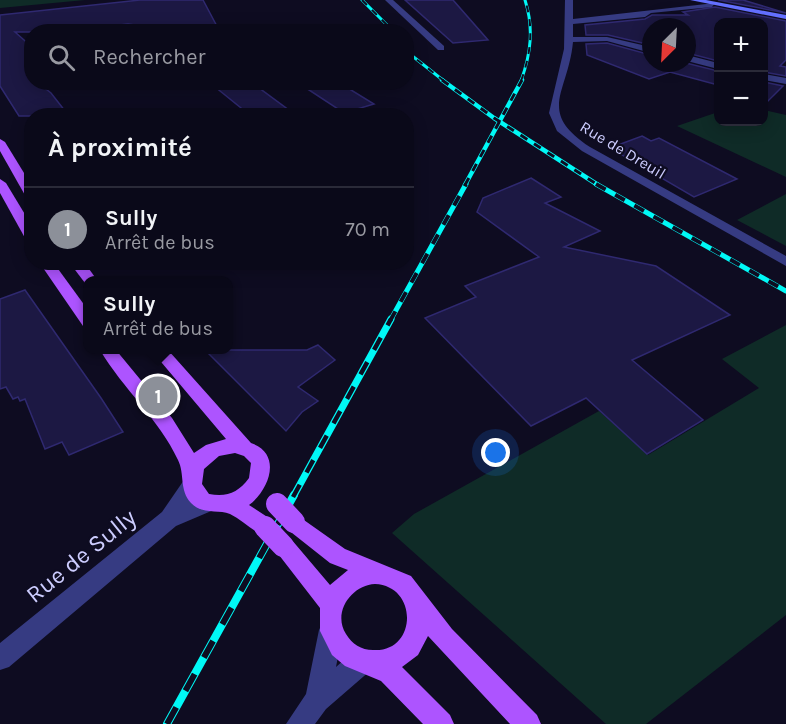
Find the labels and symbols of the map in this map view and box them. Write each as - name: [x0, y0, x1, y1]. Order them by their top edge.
- north arrow: [642, 18, 696, 72]
- street label: Rue de Dreuil: [577, 117, 669, 183]
- pin: 1: [138, 374, 178, 418]
- your location: [481, 438, 510, 467]
- street label: Rue de Sully: [20, 503, 142, 609]

